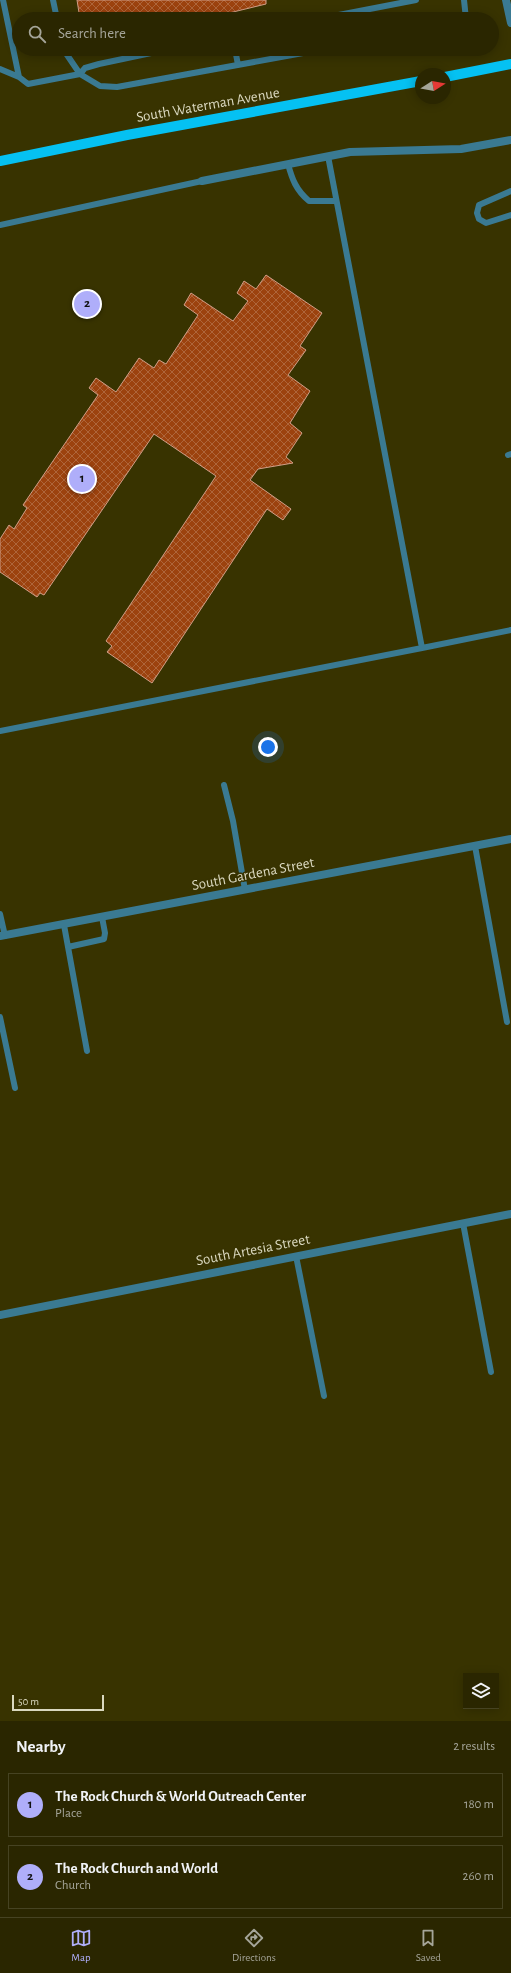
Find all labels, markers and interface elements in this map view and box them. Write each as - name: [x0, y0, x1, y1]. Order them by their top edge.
- search box: [12, 12, 499, 56]
- icon: search: [26, 23, 48, 45]
- text: Search here: [58, 26, 126, 41]
- north arrow: [415, 68, 451, 104]
- street label: South Waterman Avenue: [135, 85, 281, 125]
- pin: 2: [74, 289, 100, 319]
- pin: 1: [69, 464, 95, 494]
- your location: [258, 737, 278, 757]
- street label: South Gardena Street: [190, 855, 316, 893]
- street label: South Artesia Street: [195, 1232, 311, 1268]
- map controls: [463, 1673, 499, 1709]
- button: layers: [463, 1673, 499, 1709]
- scale bar: [12, 1693, 104, 1712]
- text: 50 m: [18, 1696, 39, 1707]
- text: Nearby: [16, 1738, 66, 1755]
- text: 2 results: [453, 1740, 495, 1753]
- text: The Rock Church & World Outreach Center: [55, 1789, 306, 1804]
- text: 1: [28, 1798, 32, 1811]
- text: 180 m: [464, 1798, 494, 1811]
- text: Place: [55, 1807, 82, 1820]
- text: The Rock Church and World: [55, 1861, 218, 1876]
- text: 2: [27, 1870, 33, 1883]
- text: 260 m: [463, 1870, 494, 1883]
- text: Church: [55, 1879, 91, 1892]
- tab: Map: [70, 1927, 92, 1964]
- tab: Directions: [232, 1927, 276, 1964]
- tab: Saved: [416, 1927, 441, 1964]

